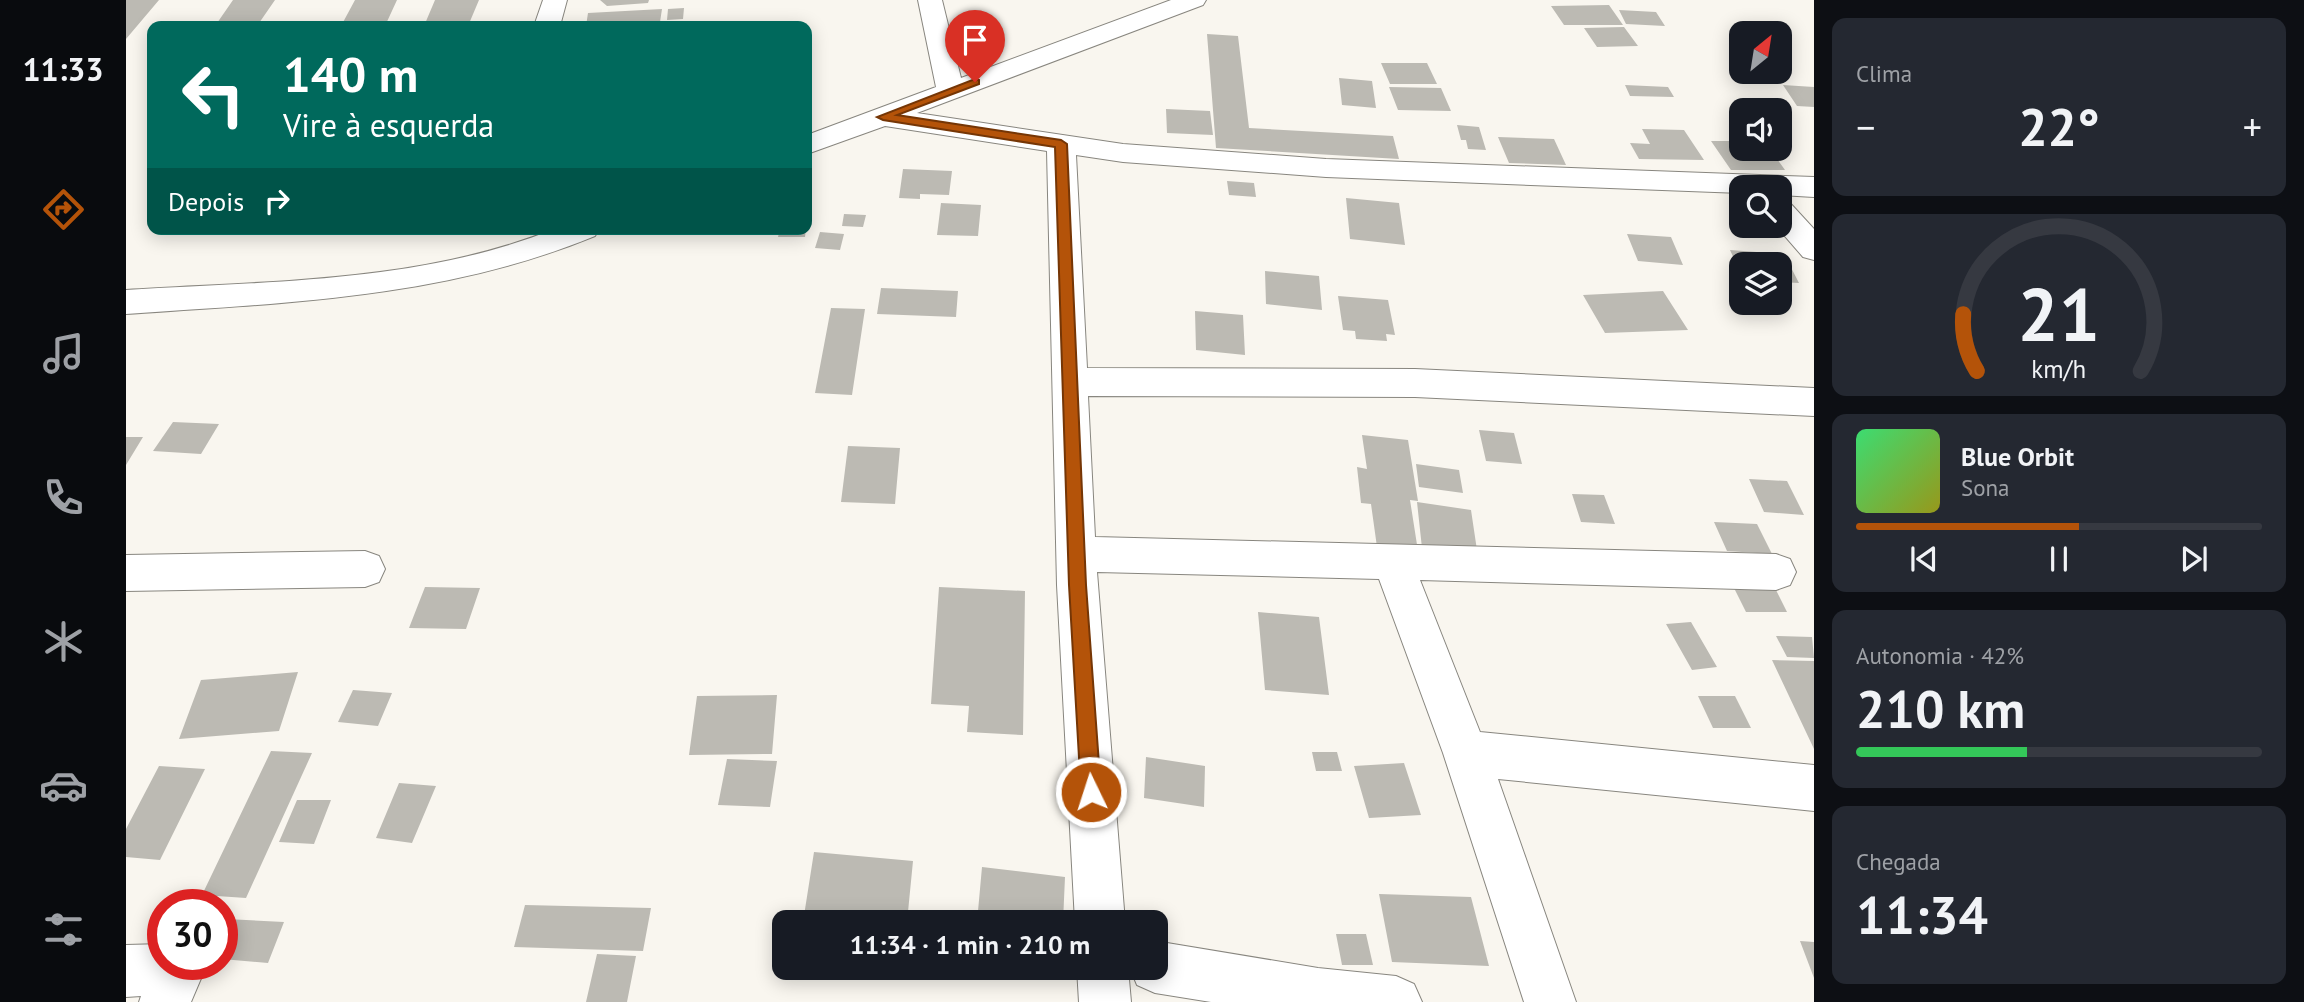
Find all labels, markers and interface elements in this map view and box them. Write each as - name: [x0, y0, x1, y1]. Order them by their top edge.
- pin: [945, 10, 1005, 82]
- icon: arrive: [956, 21, 994, 59]
- north arrow: [1729, 21, 1792, 84]
- map controls: [1729, 21, 1792, 315]
- text: 140 m: [283, 42, 418, 106]
- text: 11:33: [22, 48, 104, 90]
- icon: left: [168, 49, 259, 140]
- text: Clima: [1856, 59, 1912, 88]
- text: 22°: [2018, 93, 2100, 160]
- button: sound: [1729, 98, 1792, 161]
- text: −: [1856, 102, 1875, 151]
- text: +: [2243, 102, 2262, 151]
- text: Vire à esquerda: [283, 104, 494, 146]
- button: search: [1729, 175, 1792, 238]
- icon: right: [258, 182, 296, 220]
- icon: directions: [39, 185, 88, 234]
- text: Depois: [168, 185, 244, 218]
- button: layers: [1729, 252, 1792, 315]
- text: 21: [2018, 267, 2100, 361]
- icon: music: [39, 329, 88, 378]
- text: km/h: [2032, 353, 2086, 385]
- text: Blue Orbit: [1961, 440, 2074, 473]
- icon: phone: [39, 473, 88, 522]
- text: Sona: [1961, 473, 2010, 502]
- icon: previous: [1905, 540, 1943, 578]
- icon: pause: [2040, 540, 2078, 578]
- icon: next: [2175, 540, 2213, 578]
- icon: climate: [39, 617, 88, 666]
- text: Autonomia · 42%: [1856, 641, 2024, 670]
- text: 210 km: [1856, 675, 2025, 742]
- position arrow: [1054, 755, 1128, 829]
- icon: car: [39, 761, 88, 810]
- text: Chegada: [1856, 847, 1941, 876]
- text: 11:34: [1856, 881, 1988, 948]
- speed limit sign: 30: [147, 889, 238, 980]
- icon: filters: [39, 905, 88, 954]
- text: 11:34 · 1 min · 210 m: [850, 928, 1090, 961]

